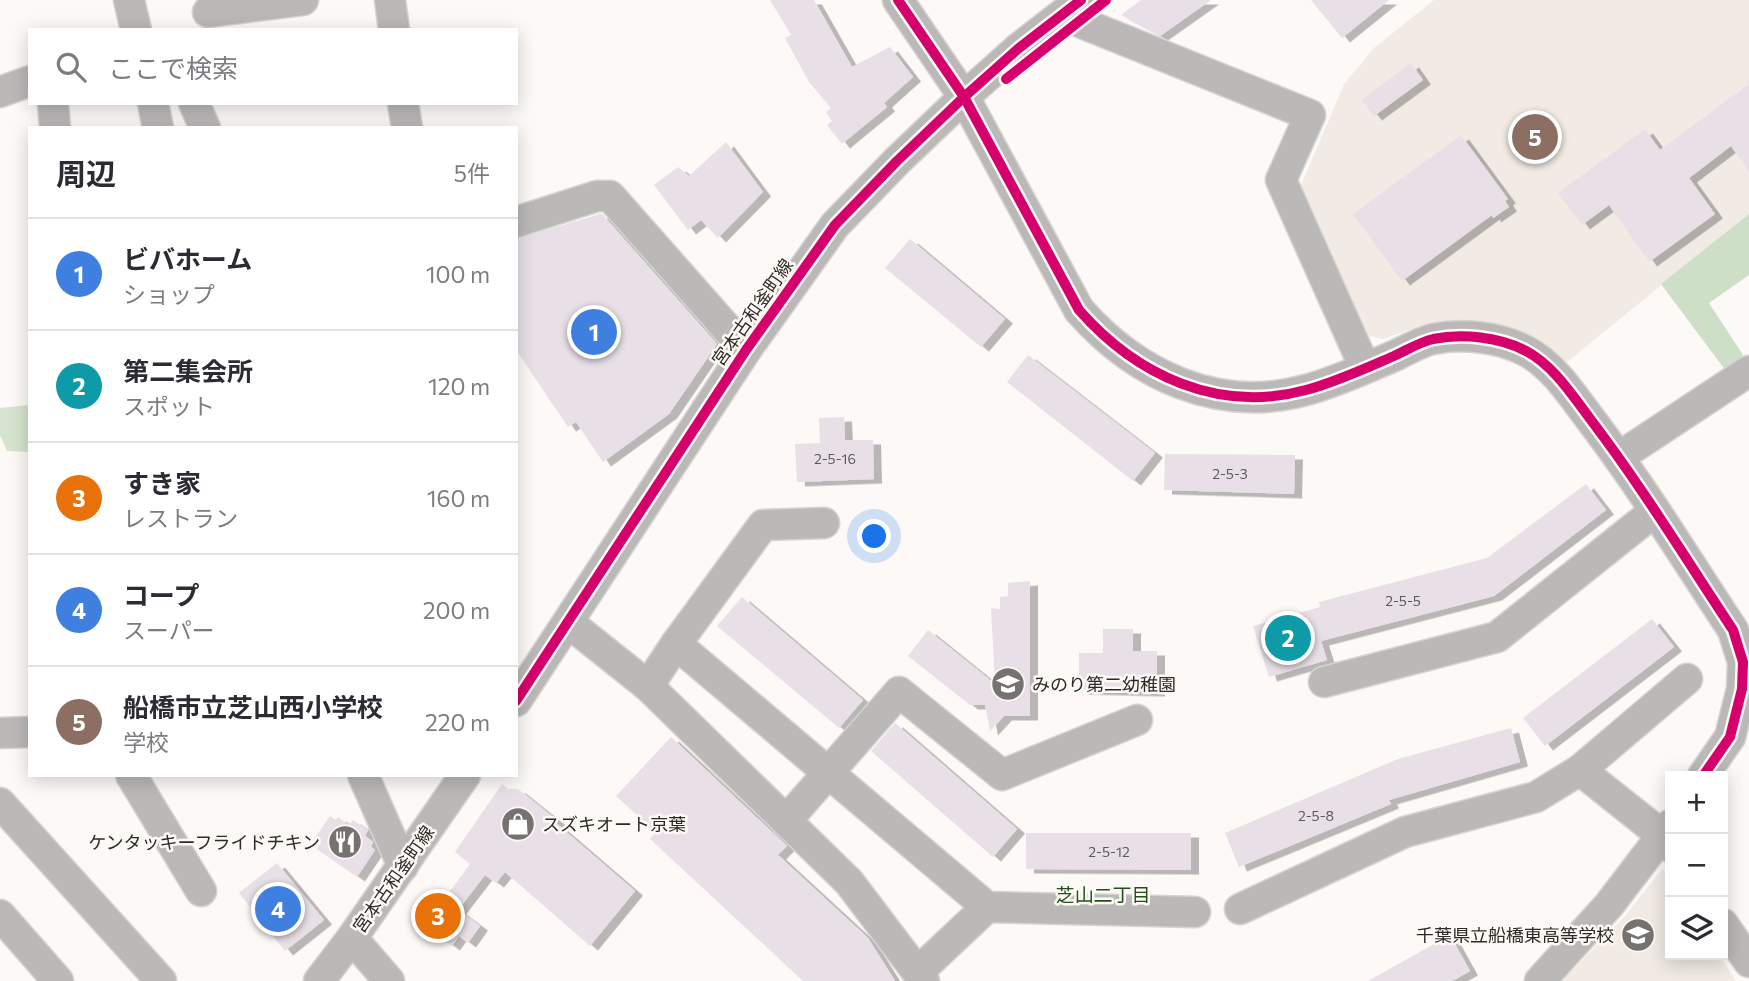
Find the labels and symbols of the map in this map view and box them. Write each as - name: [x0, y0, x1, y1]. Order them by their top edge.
- pin: 5: [1512, 111, 1558, 163]
- street label: 宮本古和釜町線: [707, 254, 797, 370]
- pin: 1: [571, 306, 617, 358]
- house number: 2-5-16: [814, 450, 856, 467]
- house number: 2-5-3: [1212, 465, 1248, 482]
- your location: [857, 519, 891, 553]
- house number: 2-5-5: [1385, 592, 1421, 609]
- pin: 2: [1265, 612, 1311, 664]
- school or university icon: みのり第二幼稚園: [989, 665, 1027, 703]
- place label: みのり第二幼稚園: [1032, 673, 1176, 695]
- shop icon: スズキオート京葉: [499, 805, 537, 843]
- house number: 2-5-8: [1298, 807, 1334, 824]
- place label: スズキオート京葉: [542, 813, 686, 835]
- street label: 宮本古和釜町線: [348, 821, 438, 937]
- restaurant icon: ケンタッキーフライドチキン: [326, 823, 364, 861]
- place label: ケンタッキーフライドチキン: [88, 831, 320, 853]
- house number: 2-5-12: [1088, 843, 1130, 860]
- pin: 4: [255, 883, 301, 935]
- district label: 芝山二丁目: [1055, 883, 1151, 906]
- pin: 3: [415, 890, 461, 942]
- school or university icon: 千葉県立船橋東高等学校: [1619, 916, 1657, 954]
- place label: 千葉県立船橋東高等学校: [1416, 924, 1614, 946]

